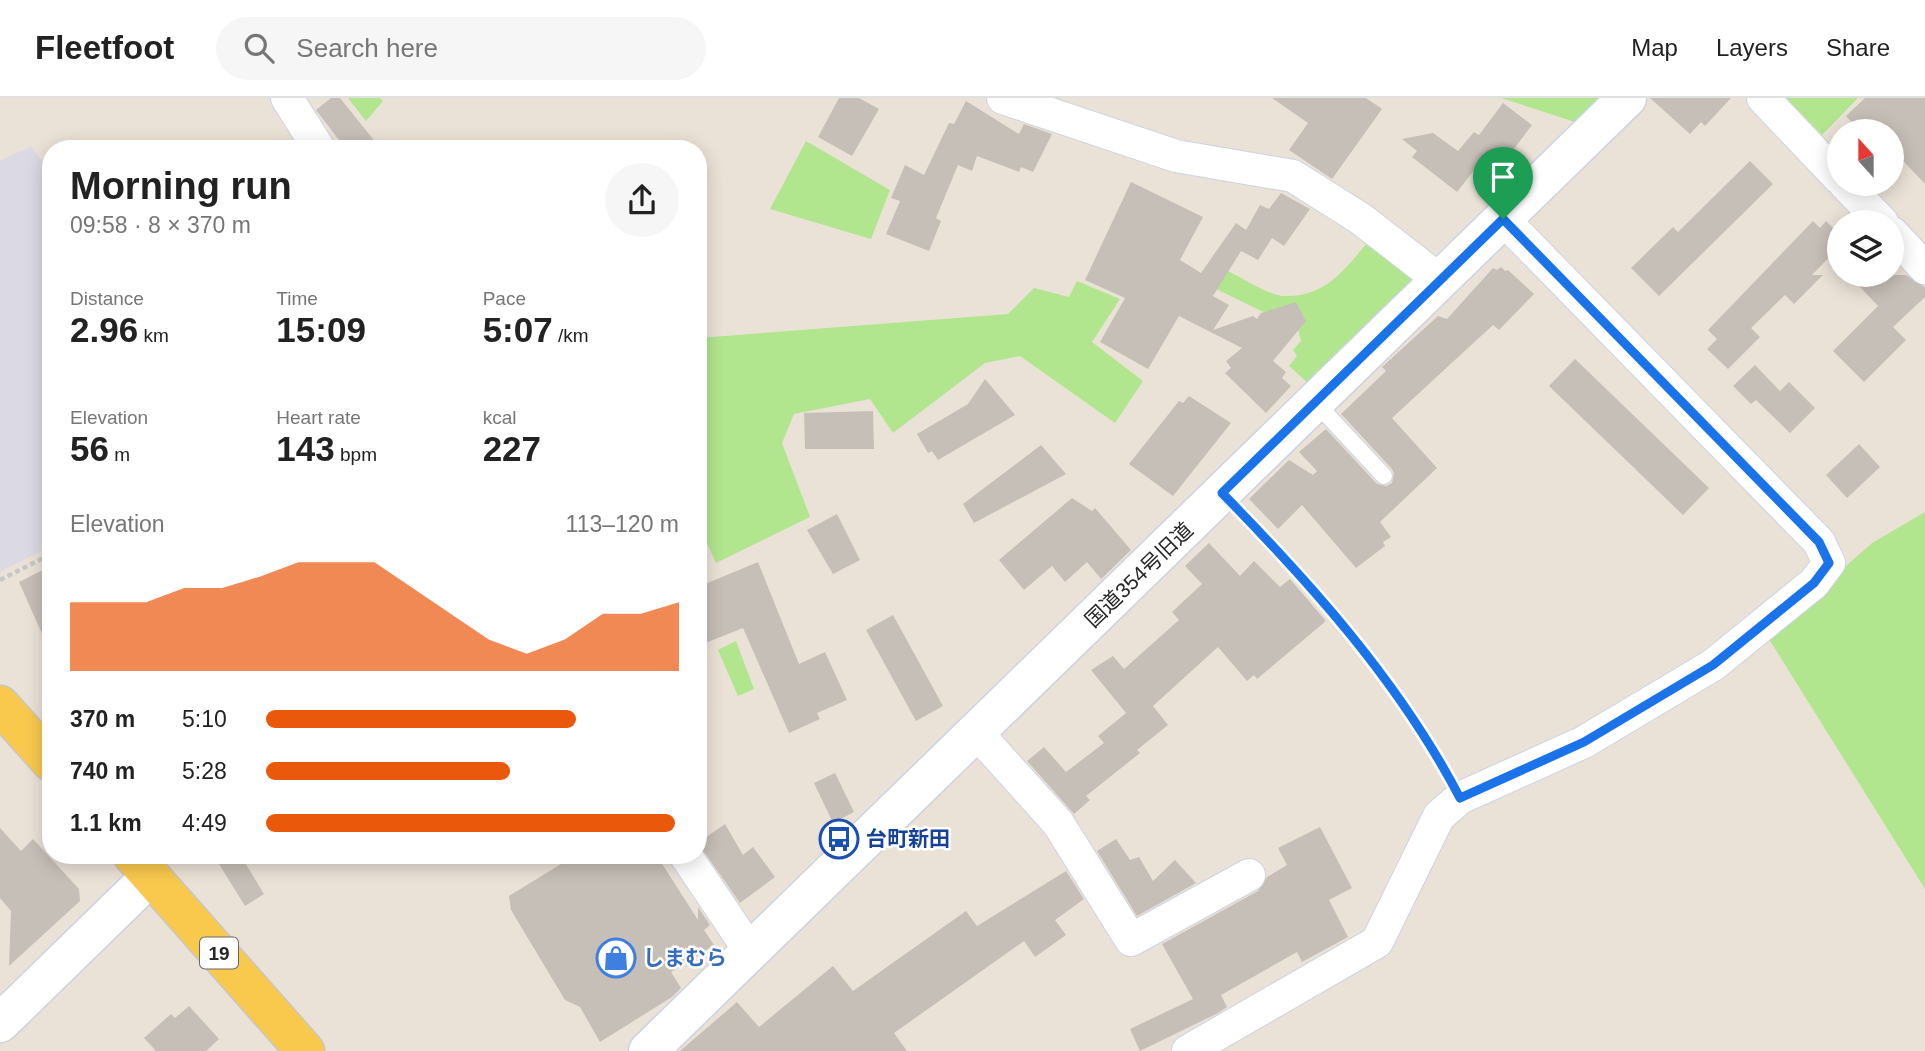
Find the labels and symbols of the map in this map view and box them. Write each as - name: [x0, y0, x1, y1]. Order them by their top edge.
- north arrow: [1827, 119, 1904, 196]
- pin: [1473, 147, 1533, 219]
- street label: 国道354号旧道: [1080, 518, 1197, 632]
- bus stop icon: 台町新田: [818, 818, 860, 860]
- place label: 台町新田: [866, 827, 950, 850]
- shop icon: しまむら: [595, 937, 637, 979]
- road number: 19: [200, 938, 238, 968]
- place label: しまむら: [643, 946, 727, 969]

